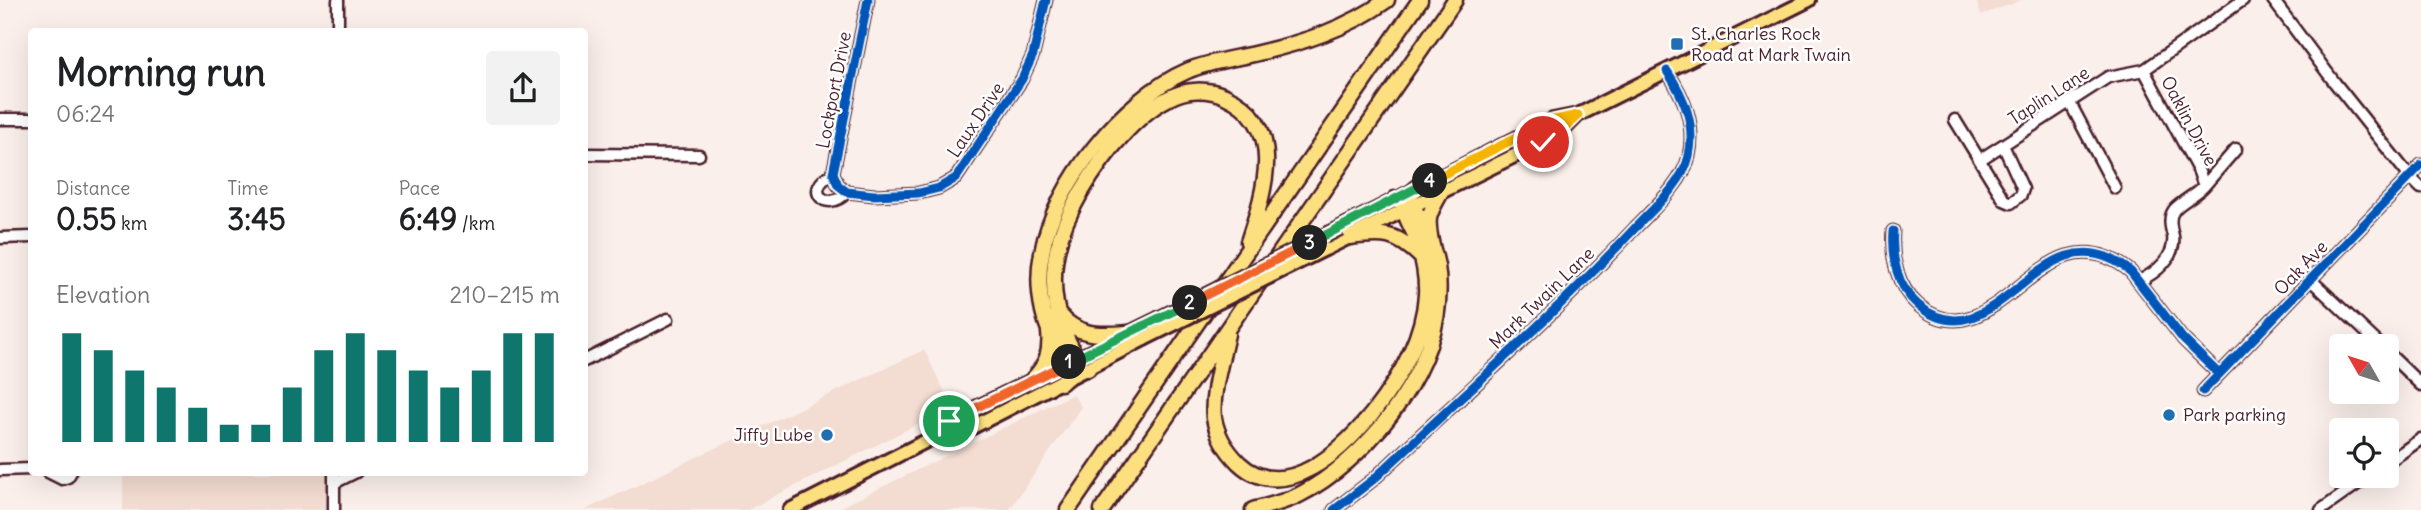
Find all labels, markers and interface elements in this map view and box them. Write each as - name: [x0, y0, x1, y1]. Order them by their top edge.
- place label: St. Charles Rock Road at Mark Twain: [1691, 22, 1851, 66]
- street label: Lockport Drive: [811, 29, 856, 150]
- marker: St. Charles Rock Road at Mark Twain: [1669, 36, 1685, 52]
- text: Morning run: [56, 49, 266, 96]
- button: share: [486, 51, 560, 125]
- street label: Taplin Lane: [2004, 61, 2093, 130]
- street label: Oaklin Drive: [2156, 72, 2223, 170]
- street label: Laux Drive: [942, 78, 1009, 162]
- text: 06:24: [56, 99, 115, 128]
- pin: [1513, 112, 1573, 172]
- icon: check: [1524, 123, 1562, 161]
- pin: 4: [1412, 164, 1448, 198]
- text: 4: [1424, 168, 1435, 192]
- text: Distance: [56, 176, 130, 200]
- text: Time: [227, 176, 268, 200]
- text: Pace: [399, 176, 440, 200]
- text: 0.55: [56, 200, 116, 238]
- text: 3:45: [227, 200, 286, 238]
- text: 6:49: [399, 200, 457, 238]
- text: km: [116, 211, 147, 235]
- text: /km: [457, 211, 495, 235]
- pin: 3: [1292, 226, 1328, 260]
- text: 3: [1304, 230, 1315, 254]
- street label: Oak Ave: [2269, 235, 2332, 300]
- street label: Mark Twain Lane: [1484, 242, 1599, 354]
- text: Elevation: [56, 280, 150, 309]
- text: 210–215 m: [449, 280, 560, 309]
- pin: 2: [1172, 286, 1208, 320]
- text: 2: [1184, 290, 1195, 314]
- north arrow: [2329, 334, 2399, 404]
- map controls: [2329, 334, 2399, 488]
- pin: 1: [1052, 344, 1086, 380]
- text: 1: [1065, 349, 1072, 373]
- pin: [919, 391, 979, 451]
- icon: arrive: [930, 402, 968, 440]
- place label: Park parking: [2183, 403, 2286, 426]
- marker: Park parking: [2161, 407, 2177, 423]
- button: locate: [2329, 418, 2399, 488]
- place label: Jiffy Lube: [734, 423, 813, 446]
- marker: Jiffy Lube: [819, 427, 835, 443]

